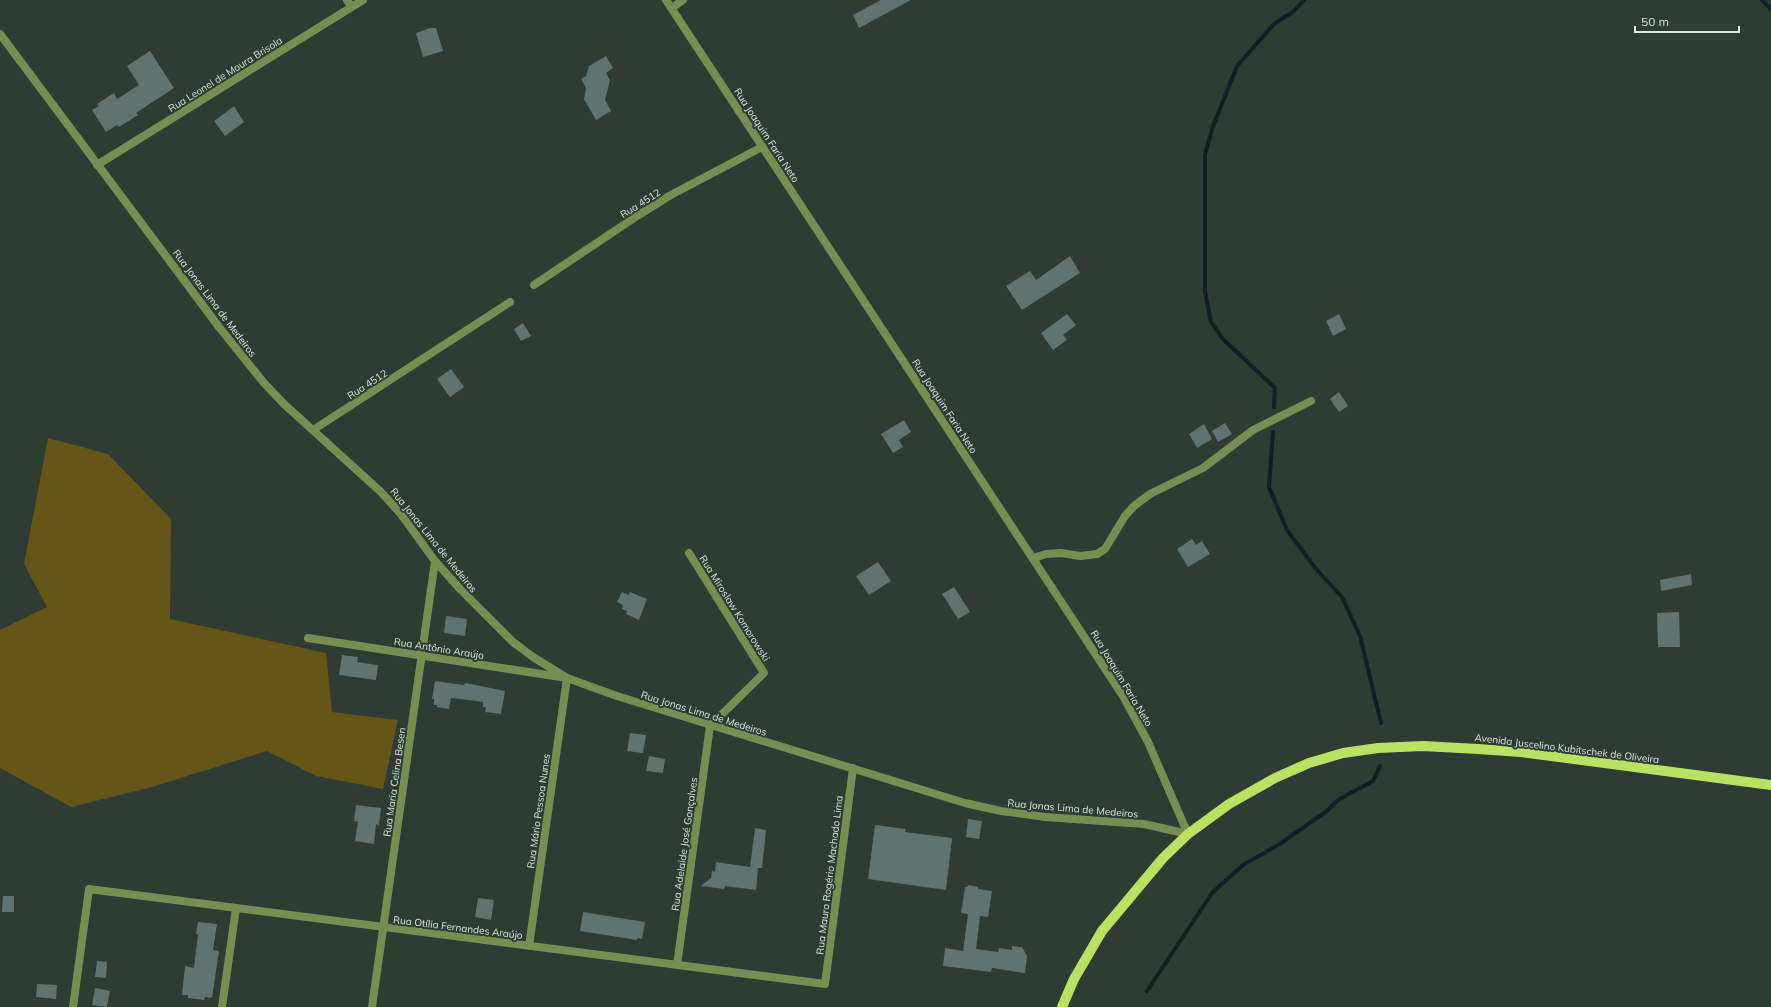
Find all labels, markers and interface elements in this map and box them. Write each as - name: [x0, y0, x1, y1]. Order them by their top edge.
- scale bar: [1635, 8, 1739, 34]
- text: 50 m: [1641, 14, 1669, 29]
- street label: Rua Leonel de Moura Brisola: [166, 34, 285, 115]
- street label: Rua Joaquim Faria Neto: [731, 86, 802, 185]
- street label: Rua 4512: [618, 186, 663, 221]
- street label: Rua Jonas Lima de Medeiros: [170, 247, 259, 360]
- street label: Rua Joaquim Faria Neto: [909, 357, 980, 456]
- street label: Rua 4512: [345, 367, 390, 402]
- street label: Rua Jonas Lima de Medeiros: [387, 485, 480, 595]
- street label: Rua Miroslaw Komorowski: [697, 553, 773, 664]
- street label: Rua Joaquim Faria Neto: [1088, 628, 1156, 729]
- street label: Rua Antônio Araújo: [393, 635, 485, 662]
- street label: Rua Jonas Lima de Medeiros: [639, 688, 768, 739]
- street label: Rua Maria Celina Besen: [380, 726, 409, 838]
- street label: Avenida Juscelino Kubitschek de Oliveira: [1474, 731, 1660, 766]
- street label: Rua Mário Pessoa Nunes: [524, 753, 553, 869]
- street label: Rua Adelaide José Gonçalves: [669, 776, 700, 912]
- street label: Rua Mauro Rogério Machado Lima: [813, 795, 846, 955]
- street label: Rua Jonas Lima de Medeiros: [1007, 796, 1139, 821]
- street label: Rua Otília Fernandes Araújo: [392, 913, 524, 942]

